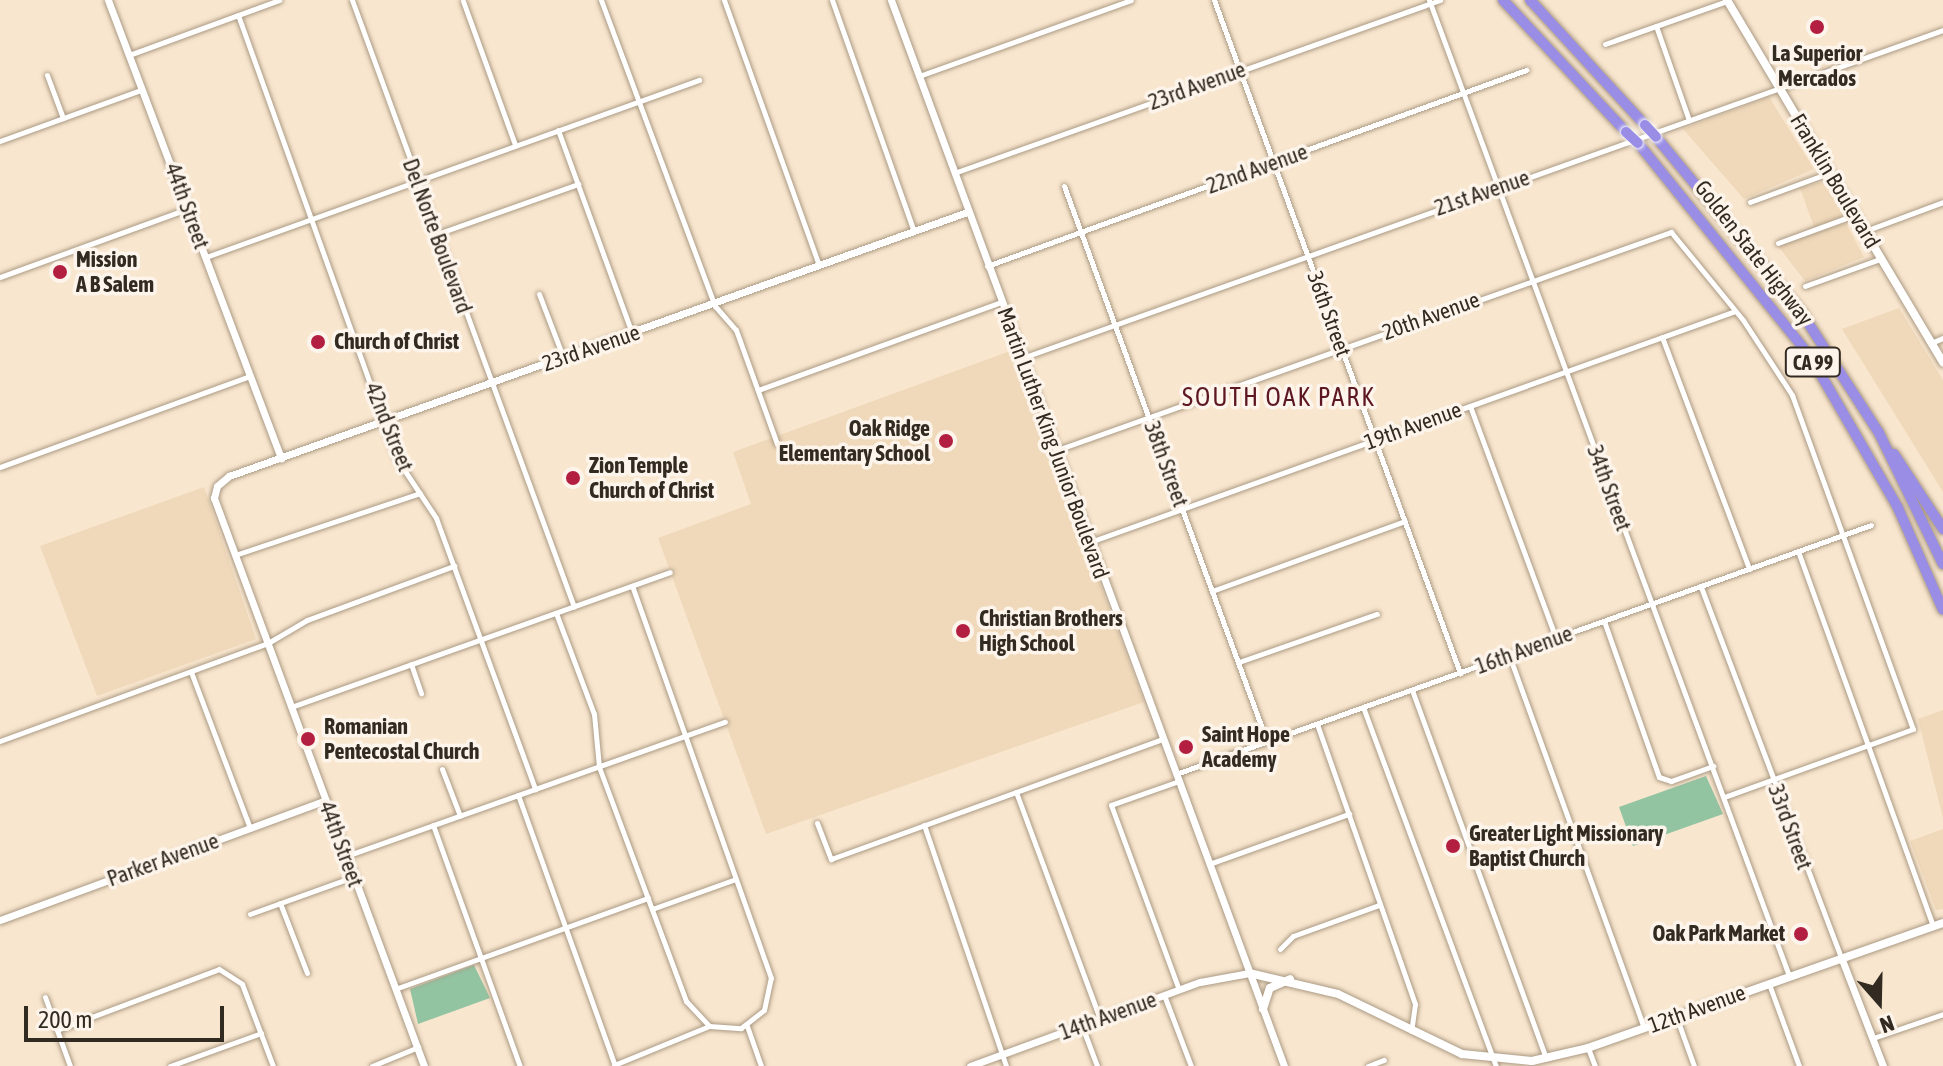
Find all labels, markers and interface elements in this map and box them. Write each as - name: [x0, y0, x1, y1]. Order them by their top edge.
- marker: La Superior Mercados: [1808, 18, 1826, 36]
- place label: La Superior Mercados: [1772, 40, 1862, 92]
- street label: 23rd Avenue: [1145, 56, 1249, 116]
- street label: Franklin Boulevard: [1784, 109, 1886, 253]
- street label: 22nd Avenue: [1203, 139, 1311, 199]
- street label: Del Norte Boulevard: [397, 155, 477, 317]
- street label: 44th Street: [159, 160, 215, 252]
- street label: 21st Avenue: [1431, 164, 1533, 222]
- street label: Golden State Highway: [1689, 175, 1819, 331]
- place label: Mission A B Salem: [76, 246, 154, 298]
- marker: Mission A B Salem: [51, 263, 69, 281]
- street label: 36th Street: [1301, 268, 1357, 360]
- street label: 20th Avenue: [1379, 286, 1483, 346]
- street label: Martin Luther King Junior Boulevard: [992, 304, 1114, 582]
- street label: 23rd Avenue: [539, 319, 643, 377]
- place label: Church of Christ: [334, 329, 459, 355]
- marker: Church of Christ: [309, 333, 327, 351]
- road number: CA 99: [1783, 346, 1843, 378]
- street label: 42nd Street: [359, 379, 419, 475]
- district label: SOUTH OAK PARK: [1182, 382, 1376, 414]
- street label: 19th Avenue: [1361, 396, 1465, 456]
- place label: Oak Ridge Elementary School: [779, 415, 930, 466]
- street label: 38th Street: [1138, 418, 1194, 510]
- marker: Oak Ridge Elementary School: [937, 432, 955, 450]
- street label: 34th Street: [1581, 442, 1637, 534]
- place label: Zion Temple Church of Christ: [589, 452, 714, 504]
- marker: Zion Temple Church of Christ: [564, 469, 582, 487]
- place label: Christian Brothers High School: [979, 605, 1123, 656]
- street label: 16th Avenue: [1472, 620, 1576, 680]
- marker: Christian Brothers High School: [954, 622, 972, 640]
- place label: Romanian Pentecostal Church: [324, 713, 479, 764]
- place label: Saint Hope Academy: [1202, 721, 1290, 772]
- marker: Romanian Pentecostal Church: [299, 730, 317, 748]
- marker: Saint Hope Academy: [1177, 738, 1195, 756]
- street label: 33rd Street: [1762, 781, 1818, 873]
- street label: 44th Street: [313, 798, 369, 890]
- place label: Greater Light Missionary Baptist Church: [1469, 820, 1663, 872]
- street label: Parker Avenue: [104, 828, 222, 892]
- marker: Greater Light Missionary Baptist Church: [1444, 837, 1462, 855]
- place label: Oak Park Market: [1652, 921, 1785, 947]
- marker: Oak Park Market: [1792, 925, 1810, 943]
- north arrow: [1839, 962, 1919, 1042]
- street label: 12th Avenue: [1645, 979, 1749, 1039]
- street label: 14th Avenue: [1056, 986, 1160, 1046]
- scale bar: [28, 990, 228, 1040]
- text: 200 m: [38, 1006, 92, 1033]
- text: N: [1877, 1010, 1898, 1039]

